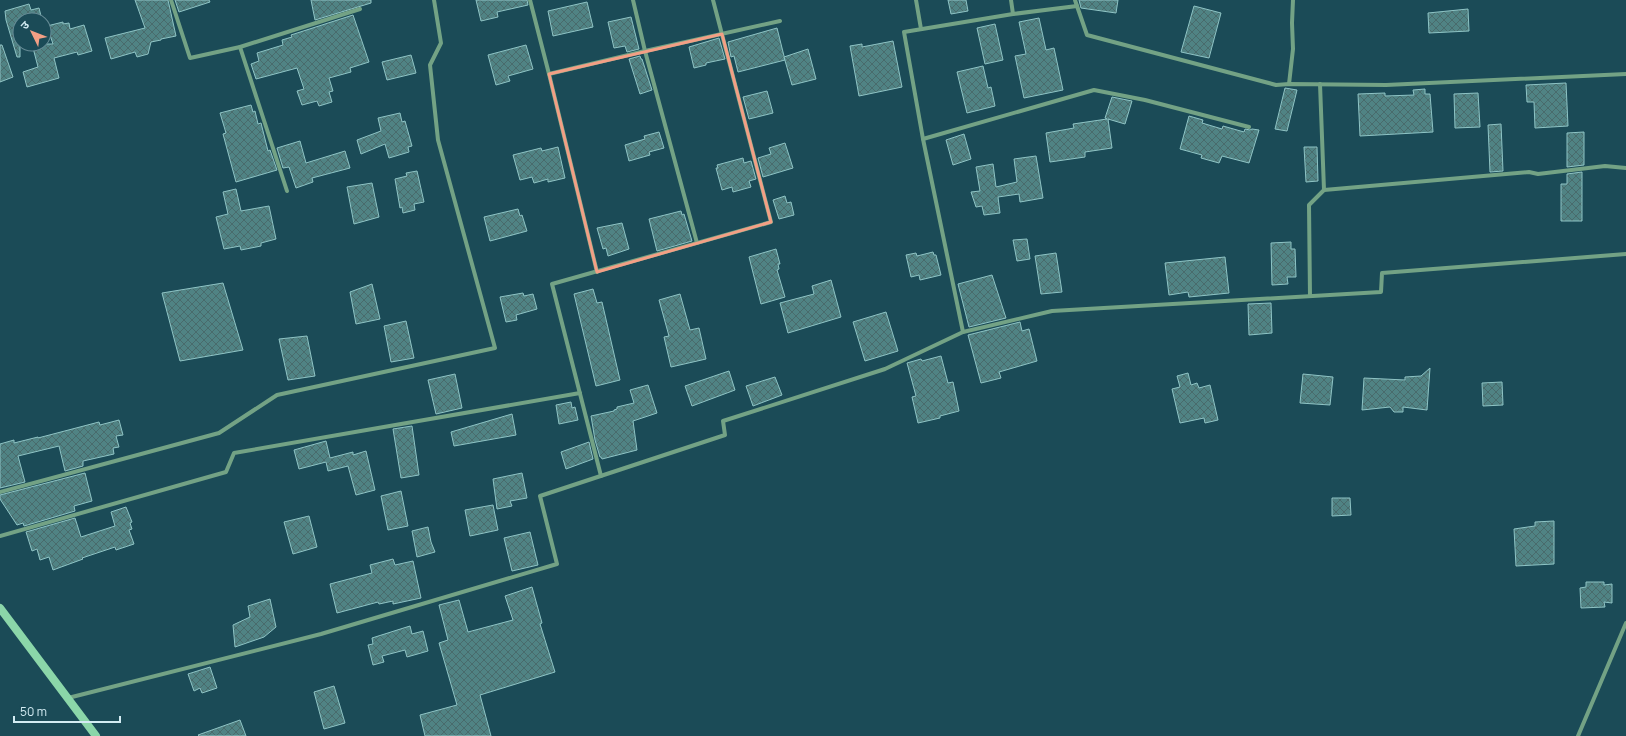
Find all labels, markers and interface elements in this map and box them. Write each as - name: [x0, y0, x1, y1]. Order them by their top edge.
- north arrow: [12, 12, 52, 52]
- text: उ: [17, 17, 32, 32]
- scale bar: [14, 698, 120, 724]
- text: 50 m: [20, 703, 47, 720]

